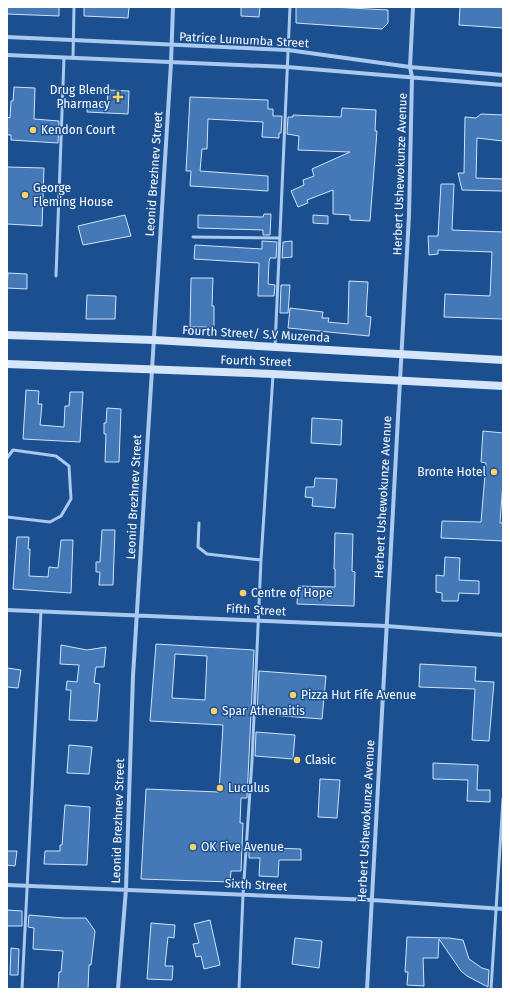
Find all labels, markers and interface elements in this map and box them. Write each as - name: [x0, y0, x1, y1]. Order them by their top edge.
- street label: Patrice Lumumba Street: [179, 30, 310, 50]
- place label: Drug Blend Pharmacy: [50, 83, 110, 111]
- marker: Drug Blend Pharmacy: [113, 92, 123, 102]
- street label: Herbert Ushewokunze Avenue: [390, 93, 410, 255]
- street label: Leonid Brezhnev Street: [143, 110, 165, 237]
- place label: Kendon Court: [41, 123, 116, 137]
- marker: Kendon Court: [28, 125, 38, 135]
- place label: George Fleming House: [33, 181, 113, 209]
- marker: George Fleming House: [20, 190, 30, 200]
- street label: Fourth Street/ S.V Muzenda: [182, 323, 330, 345]
- street label: Fourth Street: [220, 353, 292, 369]
- street label: Herbert Ushewokunze Avenue: [372, 415, 394, 579]
- street label: Leonid Brezhnev Street: [124, 433, 144, 560]
- place label: Bronte Hotel: [417, 465, 486, 479]
- marker: Bronte Hotel: [489, 467, 499, 477]
- place label: Centre of Hope: [251, 586, 332, 600]
- marker: Centre of Hope: [238, 588, 248, 598]
- street label: Fifth Street: [226, 601, 287, 619]
- place label: Pizza Hut Fife Avenue: [301, 688, 416, 702]
- marker: Pizza Hut Fife Avenue: [288, 690, 298, 700]
- place label: Spar Athenaitis: [222, 704, 305, 718]
- marker: Spar Athenaitis: [209, 706, 219, 716]
- street label: Herbert Ushewokunze Avenue: [355, 739, 377, 903]
- place label: Clasic: [305, 753, 336, 767]
- marker: Clasic: [292, 755, 302, 765]
- street label: Leonid Brezhnev Street: [109, 757, 127, 884]
- place label: Luculus: [228, 781, 270, 795]
- marker: Luculus: [215, 783, 225, 793]
- place label: OK Five Avenue: [201, 840, 284, 854]
- marker: OK Five Avenue: [188, 842, 198, 852]
- street label: Sixth Street: [224, 876, 288, 894]

